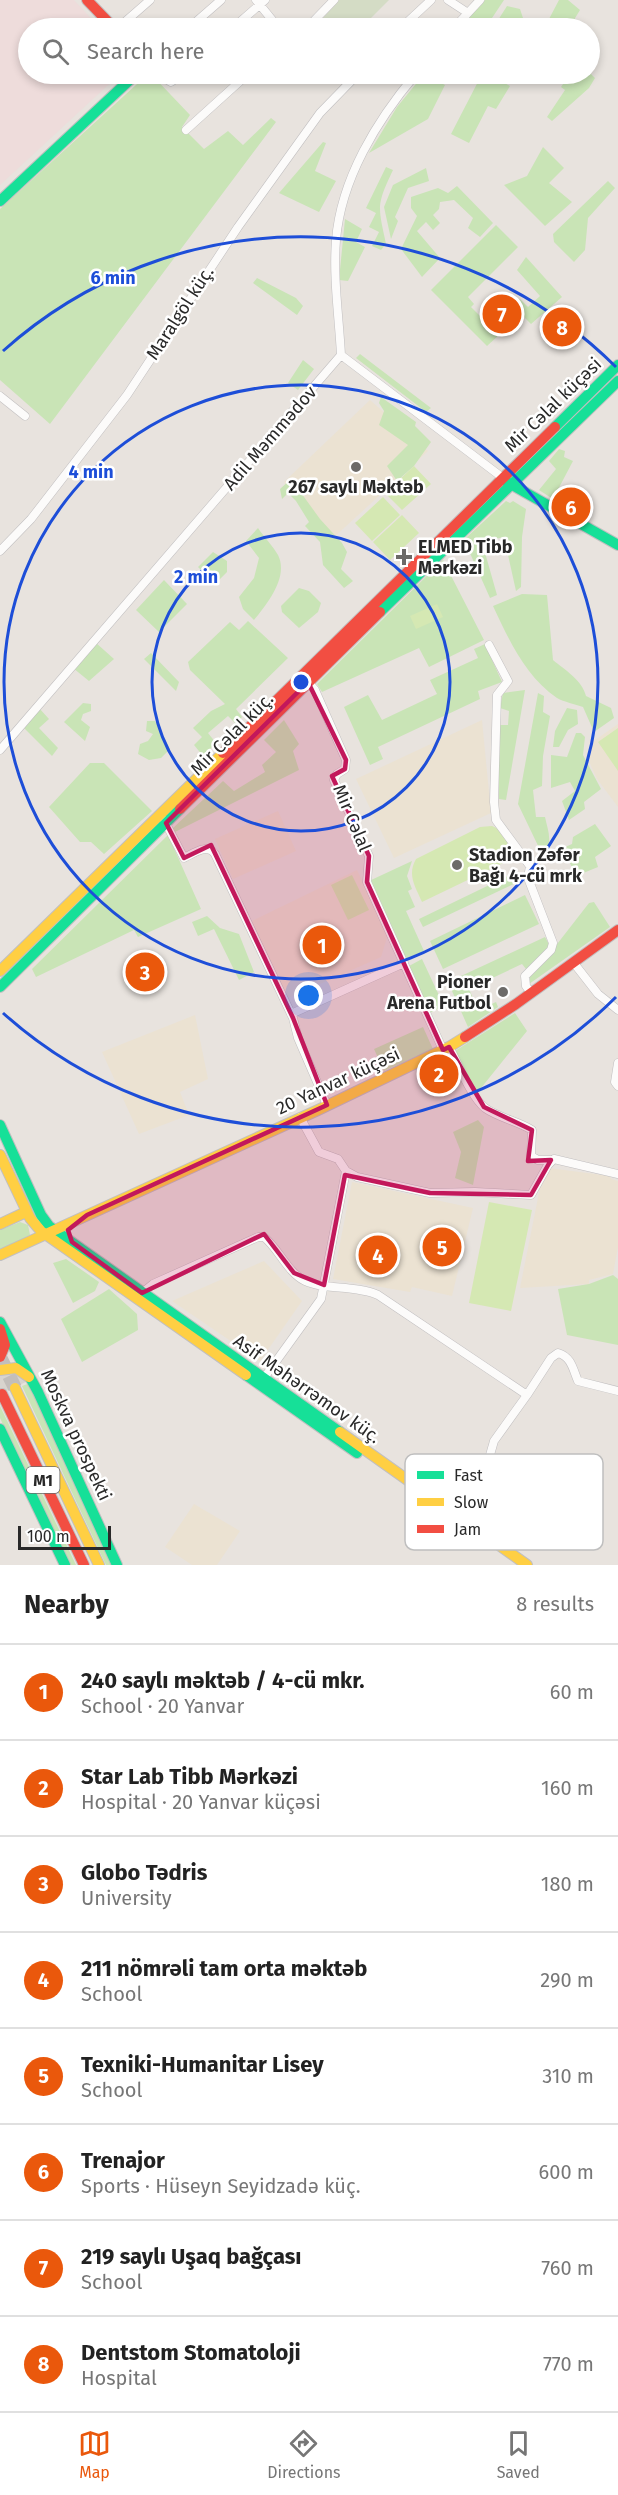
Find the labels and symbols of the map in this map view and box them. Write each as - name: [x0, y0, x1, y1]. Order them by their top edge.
- street label: Maralgöl küç.: [142, 262, 218, 364]
- text: 6 min: [90, 267, 136, 289]
- pin: 7: [482, 292, 522, 336]
- pin: 8: [542, 304, 582, 350]
- street label: Mir Cəlal küçəsi: [500, 353, 606, 457]
- street label: Adil Məmmədov: [219, 381, 321, 495]
- marker: 267 saylı Məktəb: [349, 460, 363, 474]
- text: 4 min: [68, 461, 114, 483]
- place label: 267 saylı Məktəb: [288, 476, 424, 498]
- pin: 6: [552, 484, 590, 530]
- place label: ELMED Tibb Mərkəzi: [418, 536, 513, 579]
- marker: ELMED Tibb Mərkəzi: [395, 548, 413, 566]
- text: 2 min: [174, 566, 218, 588]
- centre of rings: [291, 672, 311, 692]
- street label: Mir Cəlal küç.: [186, 688, 278, 780]
- street label: Mir Cəlal: [328, 781, 376, 855]
- place label: Stadion Zəfər Bağı 4-cü mrk: [469, 844, 583, 887]
- marker: Stadion Zəfər Bağı 4-cü mrk: [450, 858, 464, 872]
- pin: 1: [302, 922, 342, 968]
- pin: 3: [126, 950, 164, 994]
- place label: Pioner Arena Futbol: [386, 971, 492, 1014]
- your location: [294, 981, 323, 1010]
- marker: Pioner Arena Futbol: [496, 985, 510, 999]
- street label: 20 Yanvar küçəsi: [273, 1043, 403, 1119]
- pin: 2: [420, 1052, 458, 1096]
- pin: 5: [422, 1224, 462, 1270]
- pin: 4: [358, 1232, 398, 1278]
- street label: Asif Məhərrəmov küç.: [229, 1330, 385, 1448]
- street label: Moskva prospekti: [36, 1366, 116, 1504]
- legend: [405, 1454, 603, 1550]
- text: Fast: [454, 1466, 483, 1485]
- road number: M1: [26, 1467, 60, 1493]
- text: Slow: [454, 1493, 489, 1512]
- text: Jam: [454, 1520, 481, 1539]
- scale bar: [18, 1523, 111, 1550]

